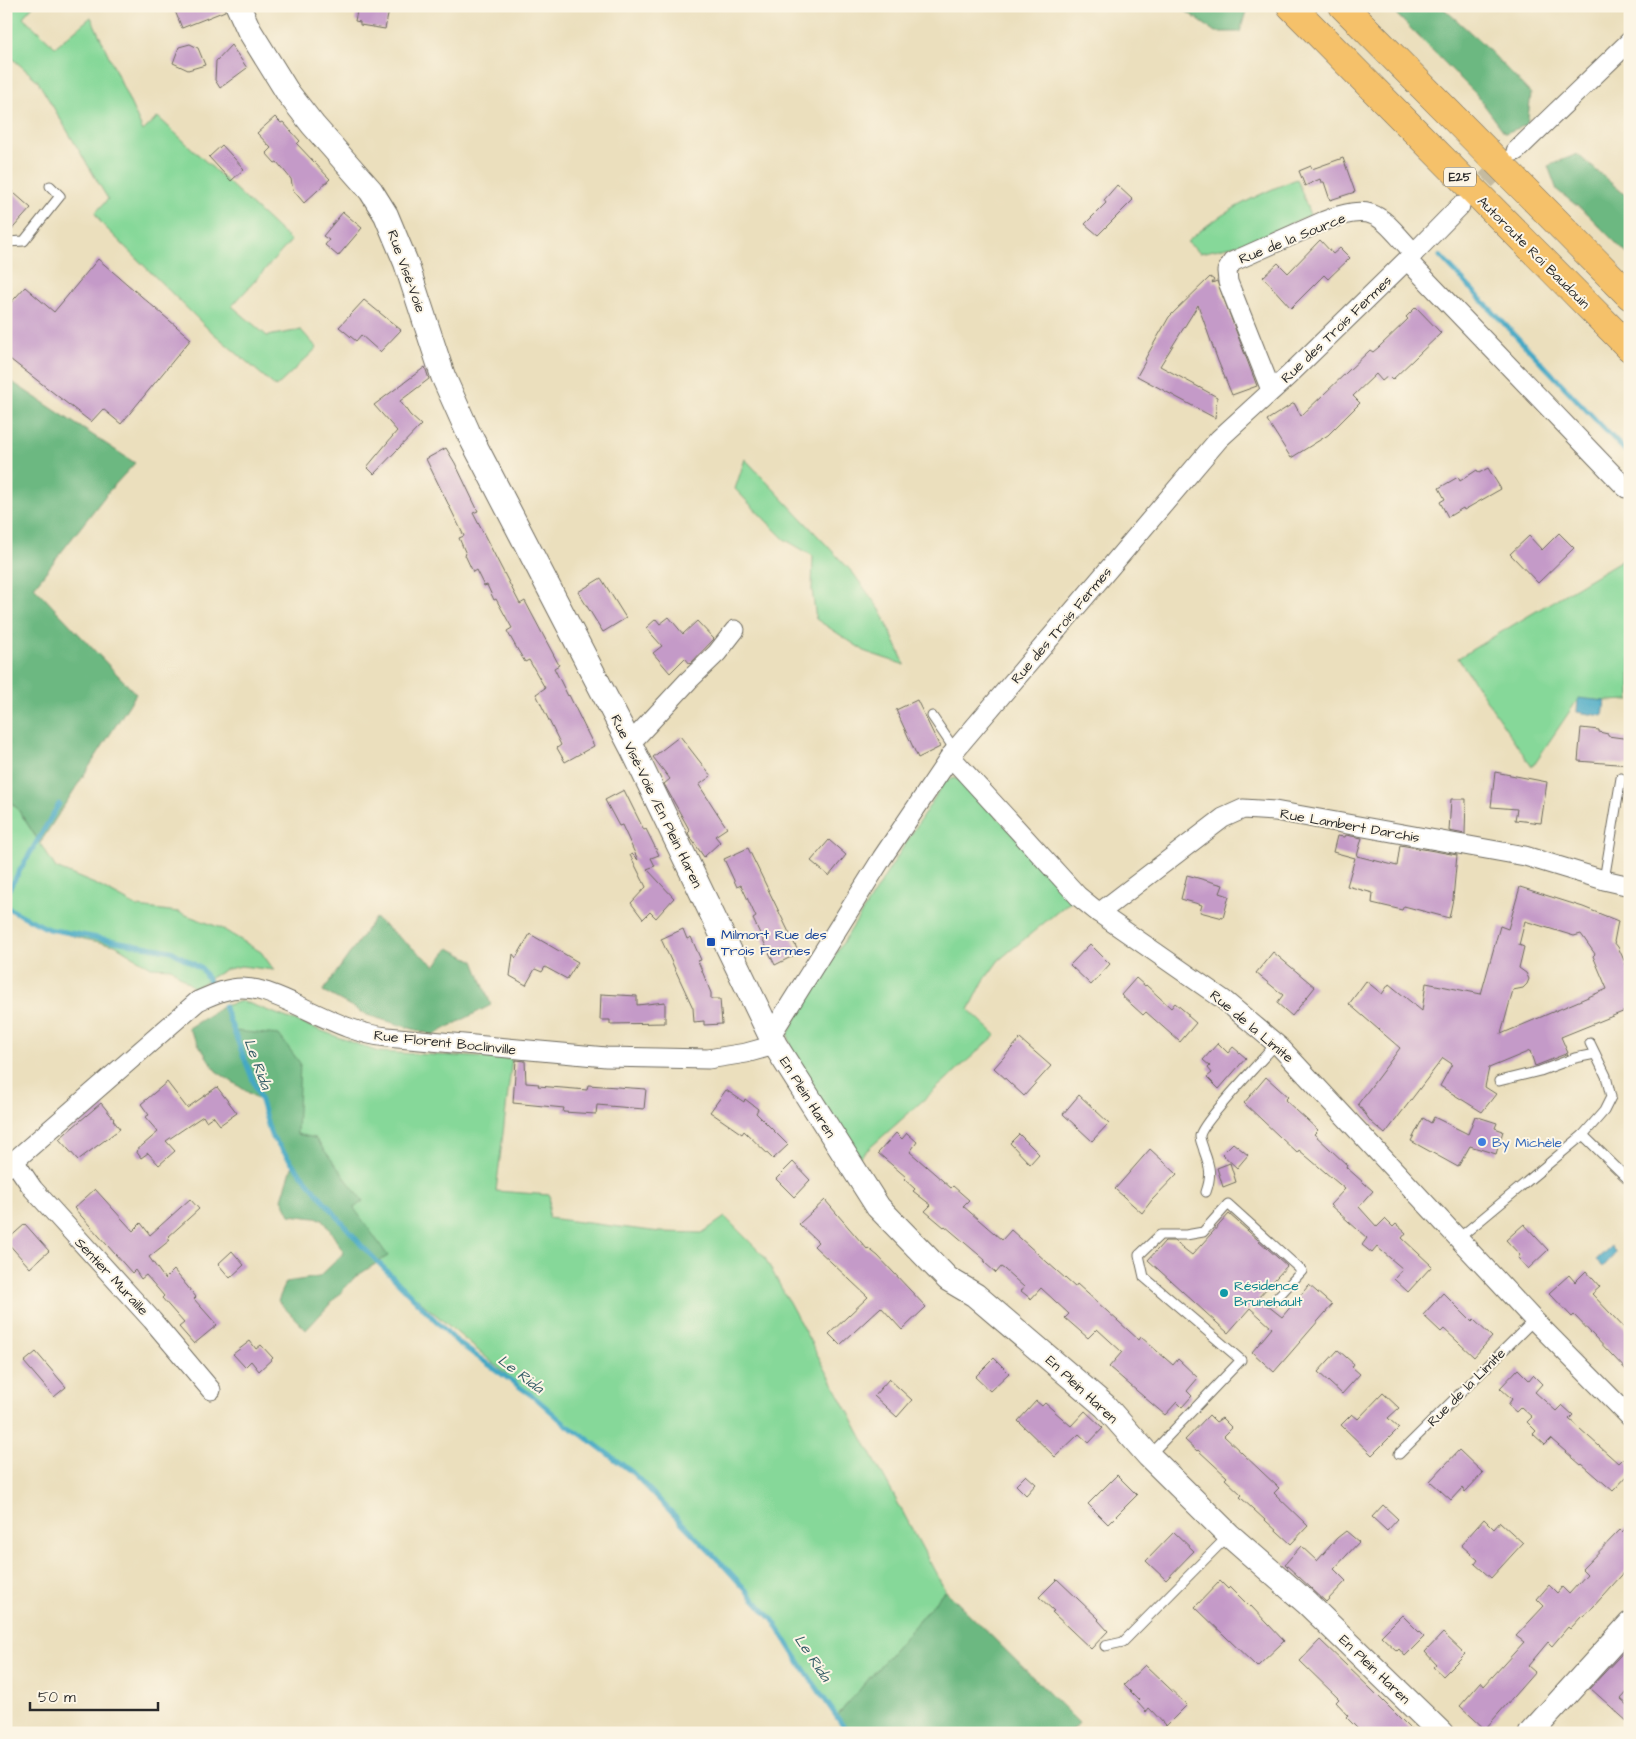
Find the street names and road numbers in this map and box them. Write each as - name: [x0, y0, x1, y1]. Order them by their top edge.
- road number: E25: [1444, 168, 1476, 186]
- street label: Autoroute Roi Baudouin: [1472, 192, 1594, 314]
- street label: Rue de la Source: [1236, 208, 1349, 269]
- street label: Rue Visé-Voie: [382, 227, 430, 316]
- street label: Rue des Trois Fermes: [1277, 271, 1397, 388]
- street label: Rue des Trois Fermes: [1007, 563, 1117, 688]
- street label: Rue Visé-Voie /En Plein Haren: [605, 711, 707, 892]
- street label: Rue Lambert Darchis: [1279, 804, 1421, 848]
- street label: Rue de la Limite: [1205, 986, 1298, 1068]
- street label: Rue Florent Boclinville: [373, 1026, 517, 1060]
- street label: En Plein Haren: [774, 1053, 840, 1142]
- street label: Sentier Muraille: [70, 1233, 153, 1320]
- street label: Rue de la Limite: [1423, 1344, 1511, 1431]
- street label: En Plein Haren: [1041, 1351, 1122, 1428]
- street label: En Plein Haren: [1334, 1630, 1414, 1709]

